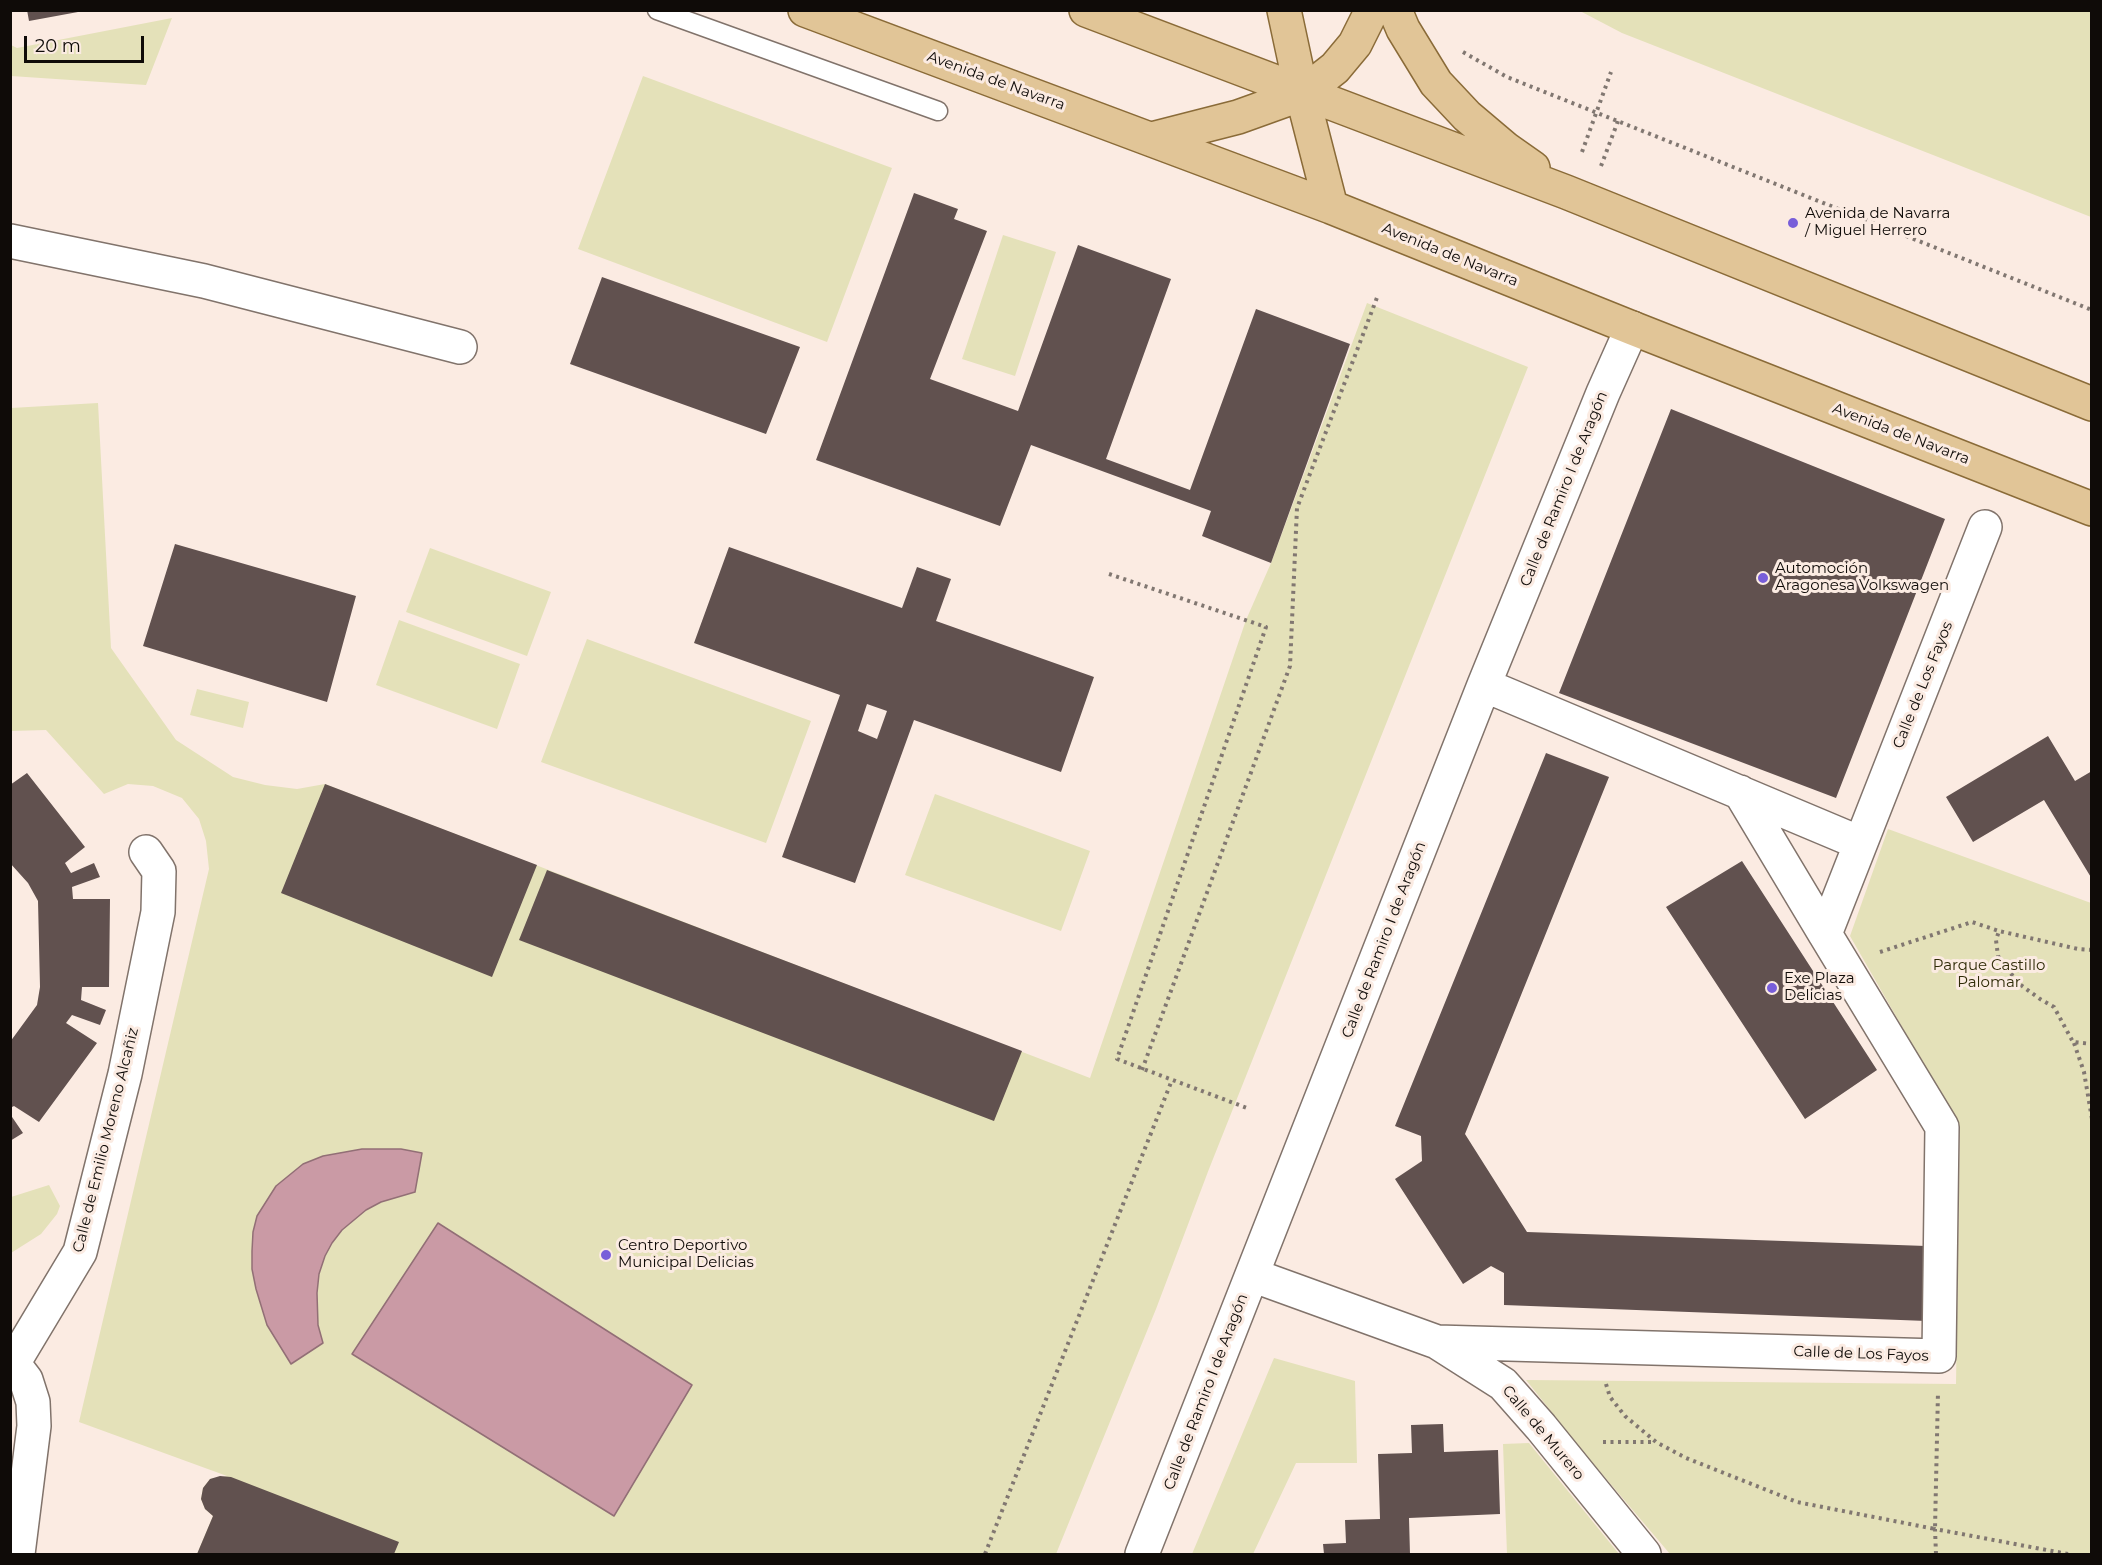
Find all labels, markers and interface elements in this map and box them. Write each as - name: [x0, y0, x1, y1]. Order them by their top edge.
- scale bar: [27, 24, 147, 62]
- text: 20 m: [35, 35, 81, 57]
- street label: Avenida de Navarra: [925, 48, 1067, 114]
- place label: Avenida de Navarra / Miguel Herrero: [1805, 205, 1950, 240]
- marker: Avenida de Navarra / Miguel Herrero: [1786, 216, 1800, 230]
- street label: Avenida de Navarra: [1379, 219, 1521, 291]
- street label: Calle de Ramiro I de Aragón: [1517, 389, 1611, 589]
- street label: Avenida de Navarra: [1830, 400, 1972, 468]
- place label: Automoción Aragonesa Volkswagen: [1775, 560, 1949, 595]
- marker: Automoción Aragonesa Volkswagen: [1756, 571, 1770, 585]
- street label: Calle de Los Fayos: [1889, 619, 1957, 751]
- street label: Calle de Ramiro I de Aragón: [1338, 839, 1430, 1041]
- park label: Parque Castillo Palomar: [1933, 957, 2045, 992]
- place label: Exe Plaza Delicias: [1784, 970, 1855, 1005]
- marker: Exe Plaza Delicias: [1765, 981, 1779, 995]
- street label: Calle de Emilio Moreno Alcañiz: [69, 1026, 143, 1254]
- place label: Centro Deportivo Municipal Delicias: [618, 1237, 754, 1272]
- marker: Centro Deportivo Municipal Delicias: [599, 1248, 613, 1262]
- street label: Calle de Ramiro I de Aragón: [1160, 1291, 1252, 1493]
- street label: Calle de Los Fayos: [1793, 1343, 1929, 1365]
- street label: Calle de Murero: [1498, 1382, 1588, 1484]

